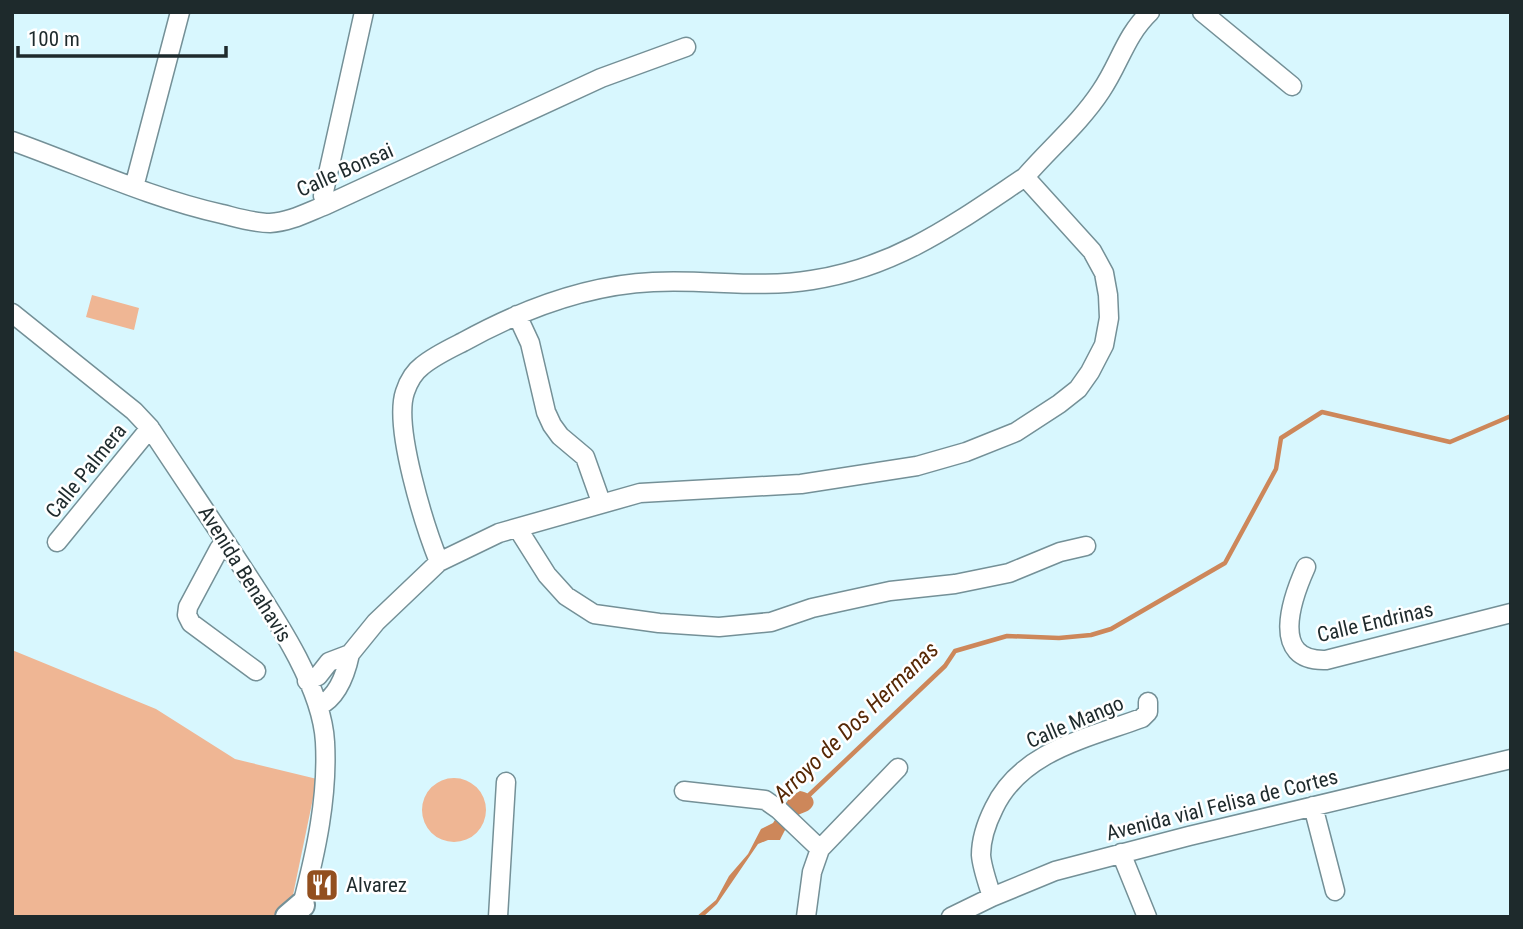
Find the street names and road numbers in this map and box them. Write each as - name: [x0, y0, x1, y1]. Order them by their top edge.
- street label: Calle Bonsai: [293, 138, 397, 202]
- street label: Calle Palmera: [41, 419, 131, 523]
- street label: Avenida Benahavis: [194, 502, 296, 646]
- street label: Calle Endrinas: [1315, 597, 1435, 647]
- street label: Calle Mango: [1023, 691, 1127, 753]
- street label: Avenida vial Felisa de Cortes: [1104, 765, 1340, 845]

